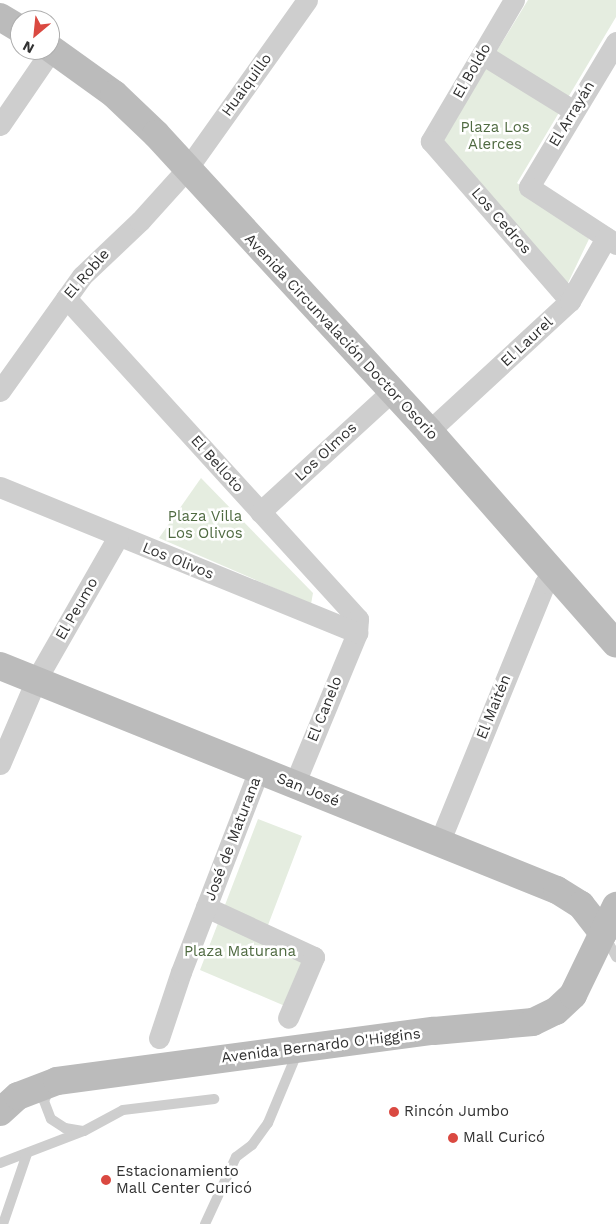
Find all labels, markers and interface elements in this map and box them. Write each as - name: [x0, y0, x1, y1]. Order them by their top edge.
- north arrow: [10, 10, 60, 60]
- text: N: [20, 38, 37, 57]
- street label: El Boldo: [449, 40, 495, 102]
- street label: Huaiquillo: [218, 50, 276, 120]
- street label: El Arrayán: [545, 77, 599, 151]
- park label: Plaza Los Alerces: [460, 118, 530, 153]
- street label: Los Cedros: [467, 184, 535, 258]
- street label: Avenida Circunvalación Doctor Osorio: [240, 230, 442, 444]
- street label: El Roble: [60, 245, 114, 303]
- street label: El Laurel: [497, 313, 557, 371]
- street label: Los Olmos: [291, 419, 361, 485]
- street label: El Belloto: [187, 432, 247, 496]
- park label: Plaza Villa Los Olivos: [167, 507, 243, 542]
- street label: Los Olivos: [140, 539, 216, 583]
- street label: El Peumo: [52, 574, 102, 644]
- street label: El Maitén: [473, 672, 515, 742]
- street label: El Canelo: [304, 673, 346, 745]
- street label: San José: [274, 769, 342, 811]
- street label: José de Maturana: [201, 775, 265, 903]
- park label: Plaza Maturana: [184, 943, 296, 961]
- street label: Avenida Bernardo O'Higgins: [220, 1025, 422, 1067]
- place label: Rincón Jumbo: [404, 1103, 509, 1121]
- marker: Rincón Jumbo: [388, 1106, 400, 1118]
- place label: Mall Curicó: [463, 1129, 546, 1147]
- marker: Mall Curicó: [447, 1132, 459, 1144]
- place label: Estacionamiento Mall Center Curicó: [116, 1162, 253, 1197]
- marker: Estacionamiento Mall Center Curicó: [100, 1174, 112, 1186]

